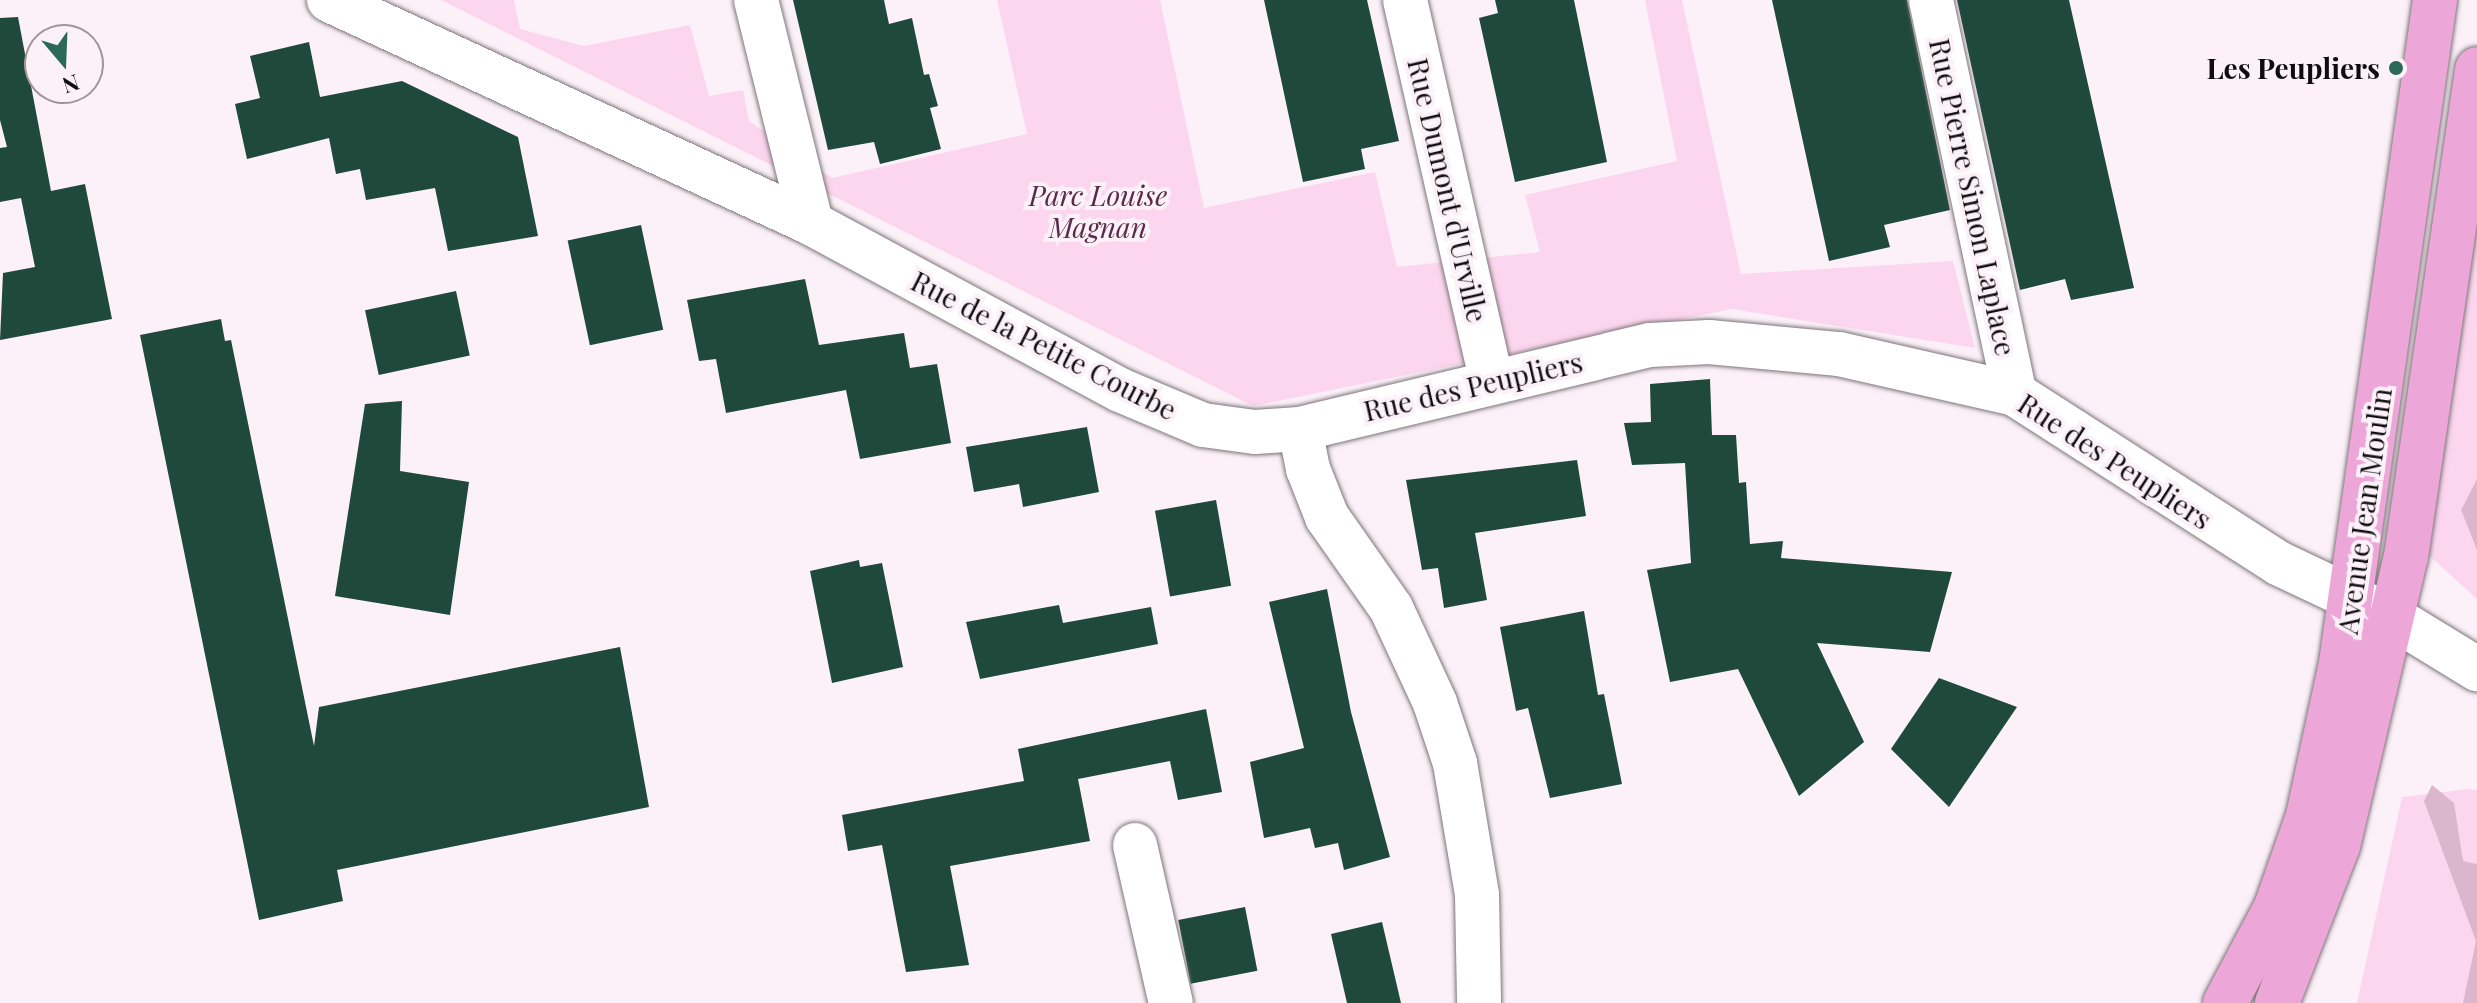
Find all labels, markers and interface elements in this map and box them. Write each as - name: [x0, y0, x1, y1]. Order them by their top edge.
- north arrow: [24, 24, 104, 104]
- street label: Rue Pierre Simon Laplace: [1923, 35, 2023, 359]
- place label: Les Peupliers: [2206, 51, 2380, 85]
- street label: Rue Dumont d'Urville: [1401, 55, 1495, 325]
- marker: Les Peupliers: [2387, 59, 2405, 77]
- text: N: [59, 68, 84, 102]
- park label: Parc Louise Magnan: [1029, 178, 1167, 244]
- street label: Rue de la Petite Courbe: [905, 263, 1183, 427]
- street label: Rue des Peupliers: [1360, 344, 1586, 428]
- street label: Rue des Peupliers: [2012, 386, 2218, 536]
- street label: Avenue Jean Moulin: [2330, 386, 2398, 636]

